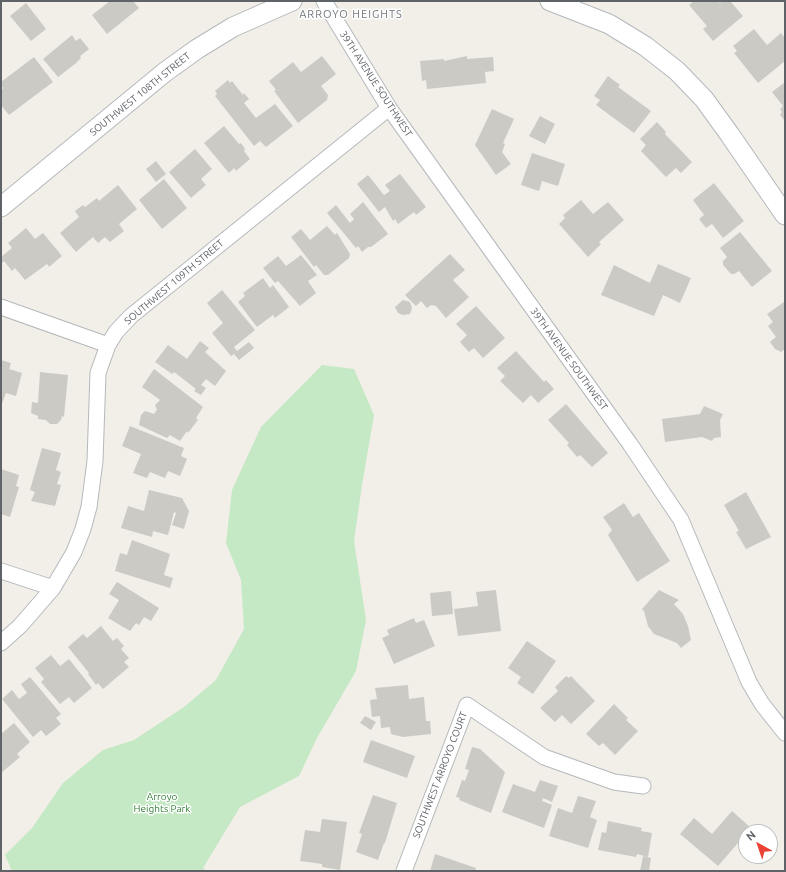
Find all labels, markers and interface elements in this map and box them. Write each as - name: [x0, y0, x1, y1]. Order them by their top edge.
- district label: ARROYO HEIGHTS: [299, 7, 403, 21]
- street label: 39TH AVENUE SOUTHWEST: [337, 29, 415, 139]
- street label: SOUTHWEST 108TH STREET: [87, 50, 193, 138]
- street label: SOUTHWEST 109TH STREET: [122, 237, 226, 327]
- street label: 39TH AVENUE SOUTHWEST: [528, 305, 610, 413]
- street label: SOUTHWEST ARROYO COURT: [410, 710, 470, 840]
- park label: Arroyo Heights Park: [134, 791, 190, 814]
- north arrow: [738, 824, 778, 864]
- text: N: [744, 828, 758, 843]

